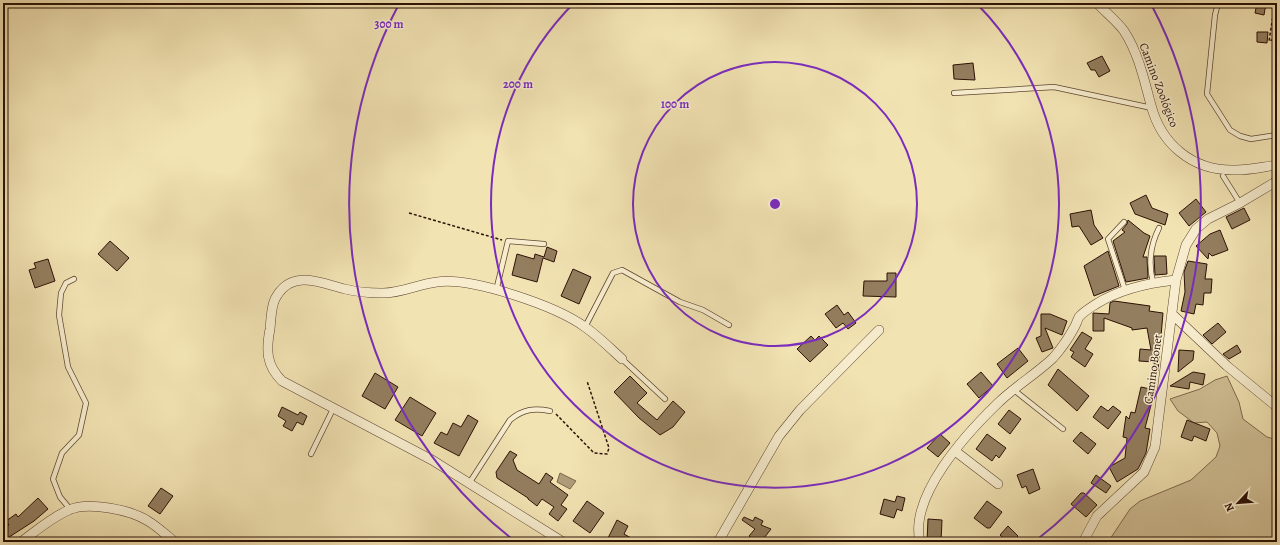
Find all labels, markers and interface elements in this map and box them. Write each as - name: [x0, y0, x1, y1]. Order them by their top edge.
- text: 300 m: [374, 16, 404, 32]
- street label: Camino Zoológico: [1136, 41, 1182, 129]
- text: 200 m: [503, 76, 533, 92]
- text: 100 m: [661, 96, 689, 112]
- centre of rings: [768, 197, 782, 211]
- street label: Camino Bonet: [1140, 333, 1166, 405]
- north arrow: [1218, 483, 1258, 523]
- text: N: [1221, 500, 1238, 514]

